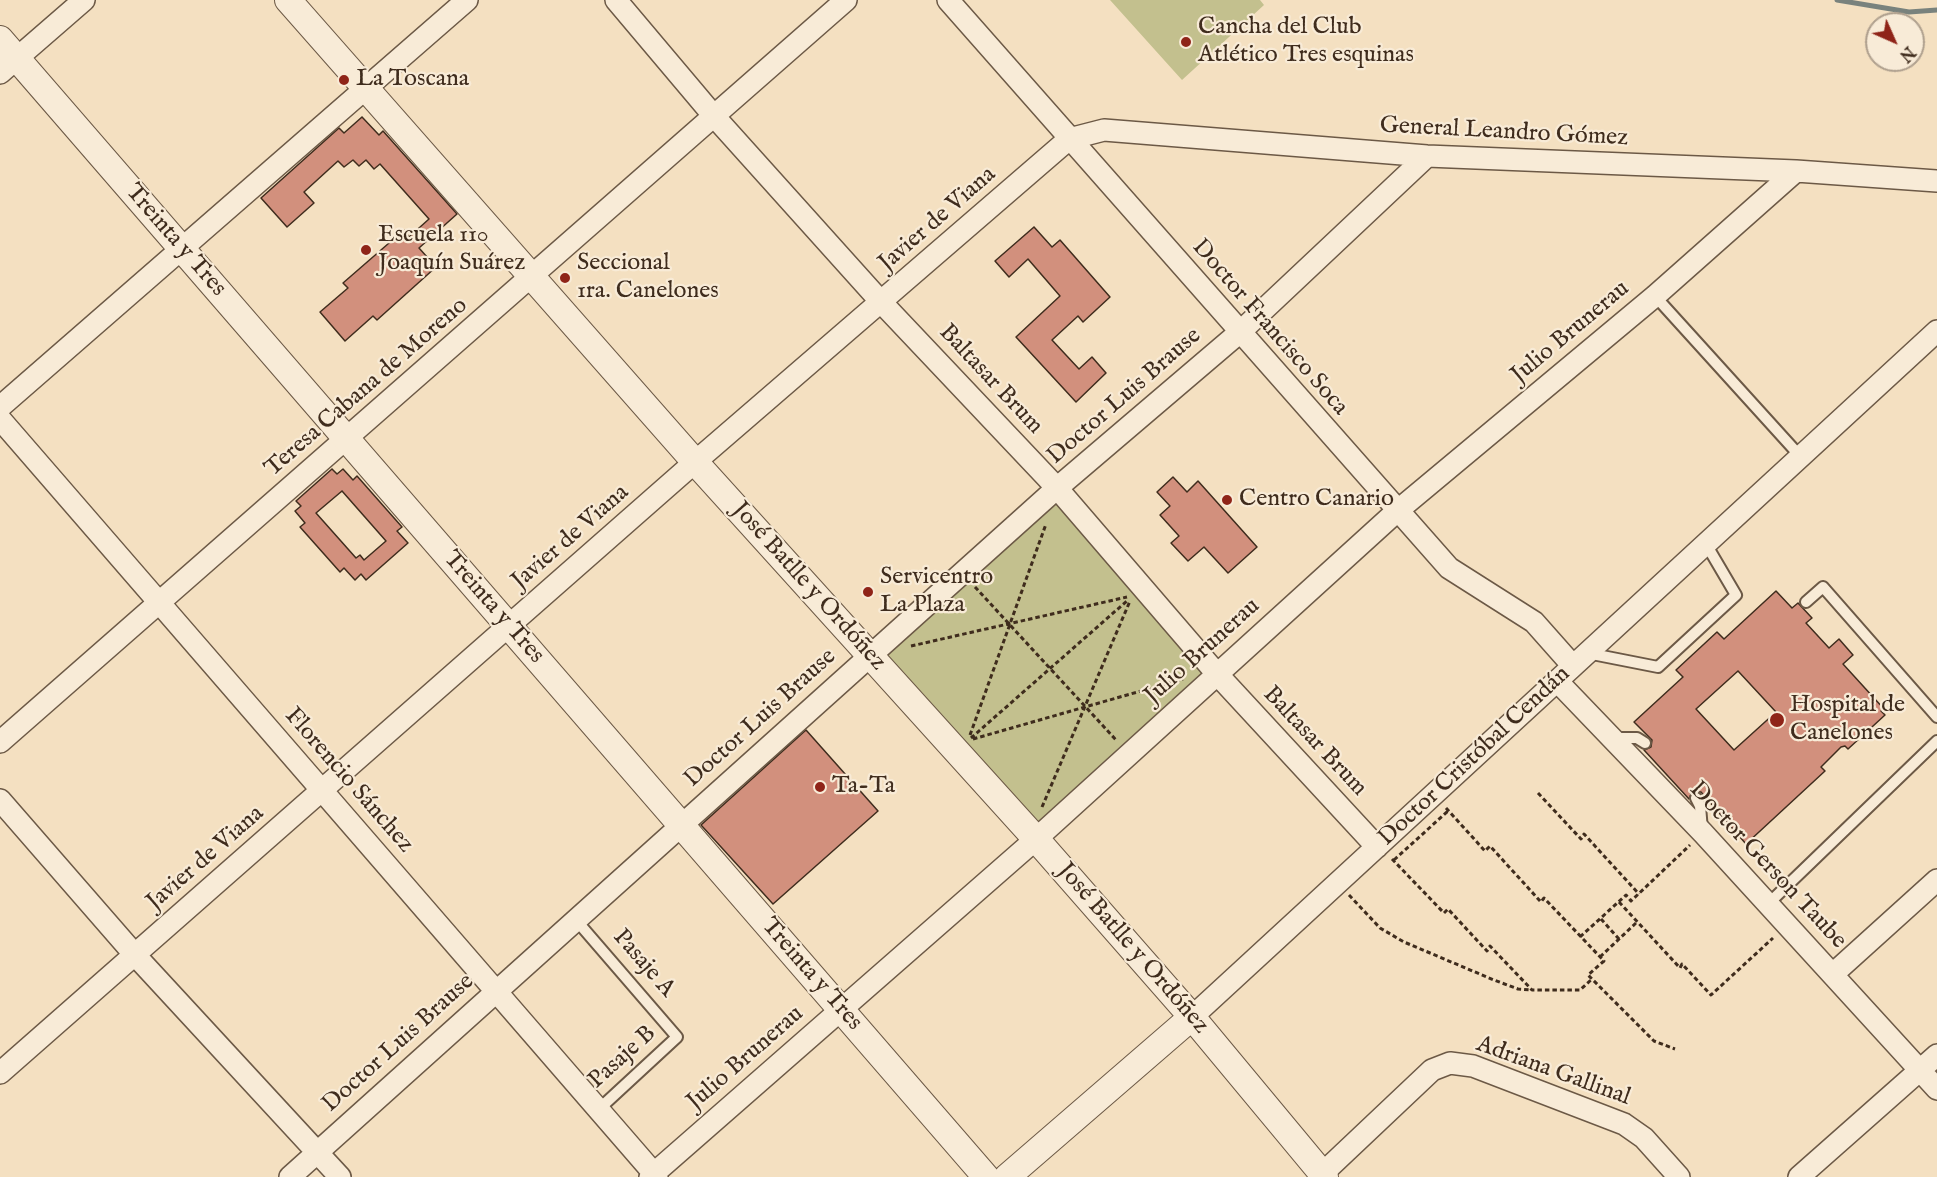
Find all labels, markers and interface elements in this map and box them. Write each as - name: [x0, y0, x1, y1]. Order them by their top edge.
- north arrow: [1865, 12, 1925, 72]
- place label: Cancha del Club Atlético Tres esquinas: [1198, 14, 1414, 70]
- marker: Cancha del Club Atlético Tres esquinas: [1179, 35, 1193, 49]
- text: N: [1894, 41, 1918, 65]
- place label: La Toscana: [356, 66, 469, 94]
- marker: La Toscana: [337, 73, 351, 87]
- street label: General Leandro Gómez: [1379, 112, 1629, 154]
- street label: Javier de Viana: [873, 161, 1003, 279]
- street label: Treinta y Tres: [118, 179, 232, 303]
- place label: Escuela 110 Joaquín Suárez: [378, 222, 525, 278]
- street label: Doctor Francisco Soca: [1185, 234, 1353, 422]
- marker: Escuela 110 Joaquín Suárez: [359, 243, 373, 257]
- place label: Seccional 1ra. Canelones: [577, 250, 719, 306]
- marker: Seccional 1ra. Canelones: [558, 271, 572, 285]
- street label: Julio Brunerau: [1506, 275, 1636, 391]
- street label: Teresa Cabana de Moreno: [260, 292, 474, 484]
- street label: Baltasar Brum: [932, 319, 1048, 441]
- street label: Doctor Luis Brause: [1042, 322, 1208, 472]
- street label: Javier de Viana: [506, 479, 636, 597]
- place label: Centro Canario: [1239, 486, 1394, 514]
- marker: Centro Canario: [1220, 493, 1234, 507]
- street label: José Batlle y Ordóñez: [725, 497, 891, 677]
- street label: Treinta y Tres: [436, 546, 550, 670]
- place label: Servicentro La Plaza: [880, 564, 993, 620]
- marker: Servicentro La Plaza: [861, 585, 875, 599]
- street label: Julio Brunerau: [1139, 593, 1267, 711]
- street label: Doctor Luis Brause: [679, 643, 843, 795]
- street label: Doctor Cristóbal Cendán: [1373, 661, 1577, 853]
- street label: Baltasar Brum: [1256, 681, 1372, 803]
- place label: Hospital de Canelones: [1790, 692, 1905, 748]
- street label: Florencio Sánchez: [277, 703, 419, 859]
- marker: Hospital de Canelones: [1768, 711, 1786, 729]
- place label: Ta-Ta: [832, 773, 895, 801]
- street label: Doctor Gerson Taube: [1682, 776, 1852, 956]
- marker: Ta-Ta: [813, 780, 827, 794]
- street label: Javier de Viana: [141, 800, 271, 918]
- street label: José Batlle y Ordóñez: [1050, 858, 1214, 1040]
- street label: Treinta y Tres: [754, 913, 868, 1037]
- street label: Pasaje A: [606, 924, 680, 1004]
- street label: Doctor Luis Brause: [317, 968, 481, 1120]
- street label: Julio Brunerau: [682, 1000, 810, 1118]
- street label: Pasaje B: [583, 1020, 663, 1096]
- street label: Adriana Gallinal: [1472, 1031, 1634, 1113]

